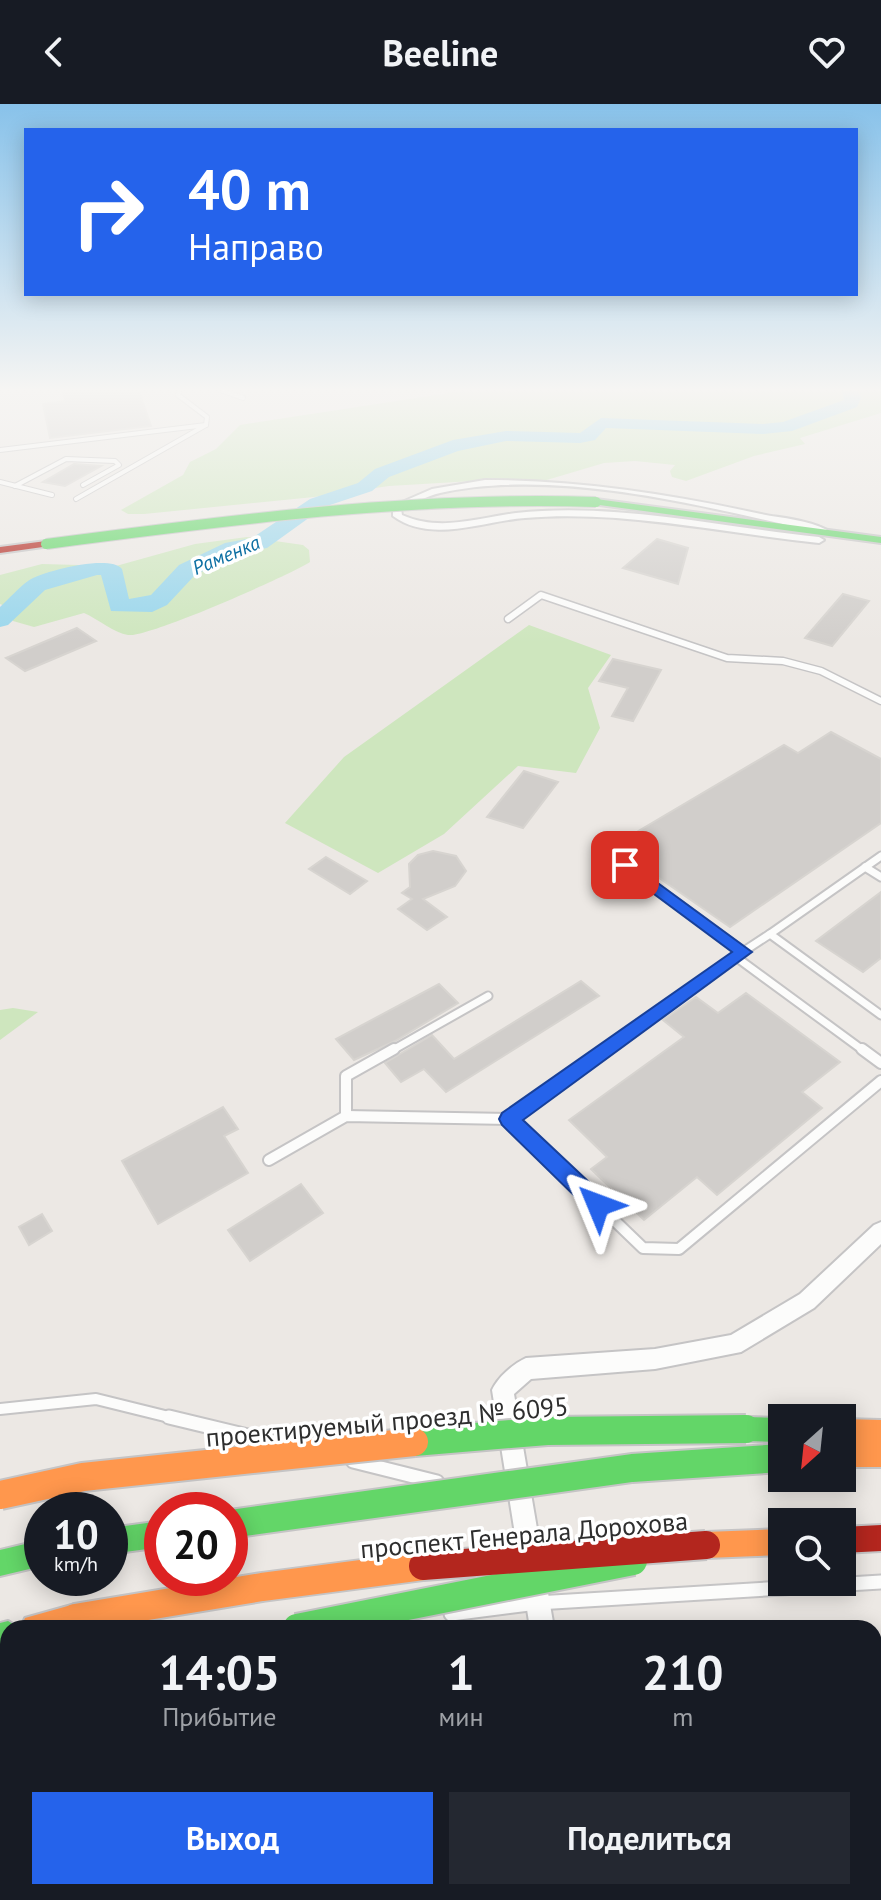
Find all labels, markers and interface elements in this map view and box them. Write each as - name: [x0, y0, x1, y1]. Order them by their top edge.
- text: Beeline: [383, 29, 498, 76]
- icon: back: [32, 30, 76, 74]
- icon: heart: [805, 30, 849, 74]
- text: 40 m: [188, 153, 311, 225]
- icon: right: [56, 160, 160, 264]
- text: Направо: [188, 223, 324, 270]
- water label: Раменка: [188, 529, 264, 581]
- pin: [591, 831, 659, 899]
- icon: arrive: [603, 843, 647, 887]
- position arrow: [556, 1163, 640, 1247]
- street label: проектируемый проезд № 6095: [204, 1389, 570, 1454]
- north arrow: [768, 1404, 856, 1492]
- map controls: [768, 1404, 856, 1596]
- speed limit sign: 20: [144, 1492, 248, 1596]
- street label: проспект Генерала Дорохова: [359, 1504, 689, 1565]
- text: 10: [53, 1508, 99, 1560]
- button: search: [768, 1508, 856, 1596]
- text: km/h: [54, 1551, 98, 1577]
- text: 14:05: [158, 1641, 280, 1703]
- text: 1: [447, 1641, 475, 1703]
- text: 210: [642, 1641, 724, 1703]
- text: Прибытие: [162, 1700, 276, 1733]
- text: мин: [439, 1700, 484, 1733]
- text: m: [672, 1700, 693, 1733]
- button: Выход: [32, 1792, 433, 1884]
- button: Поделиться: [449, 1792, 850, 1884]

